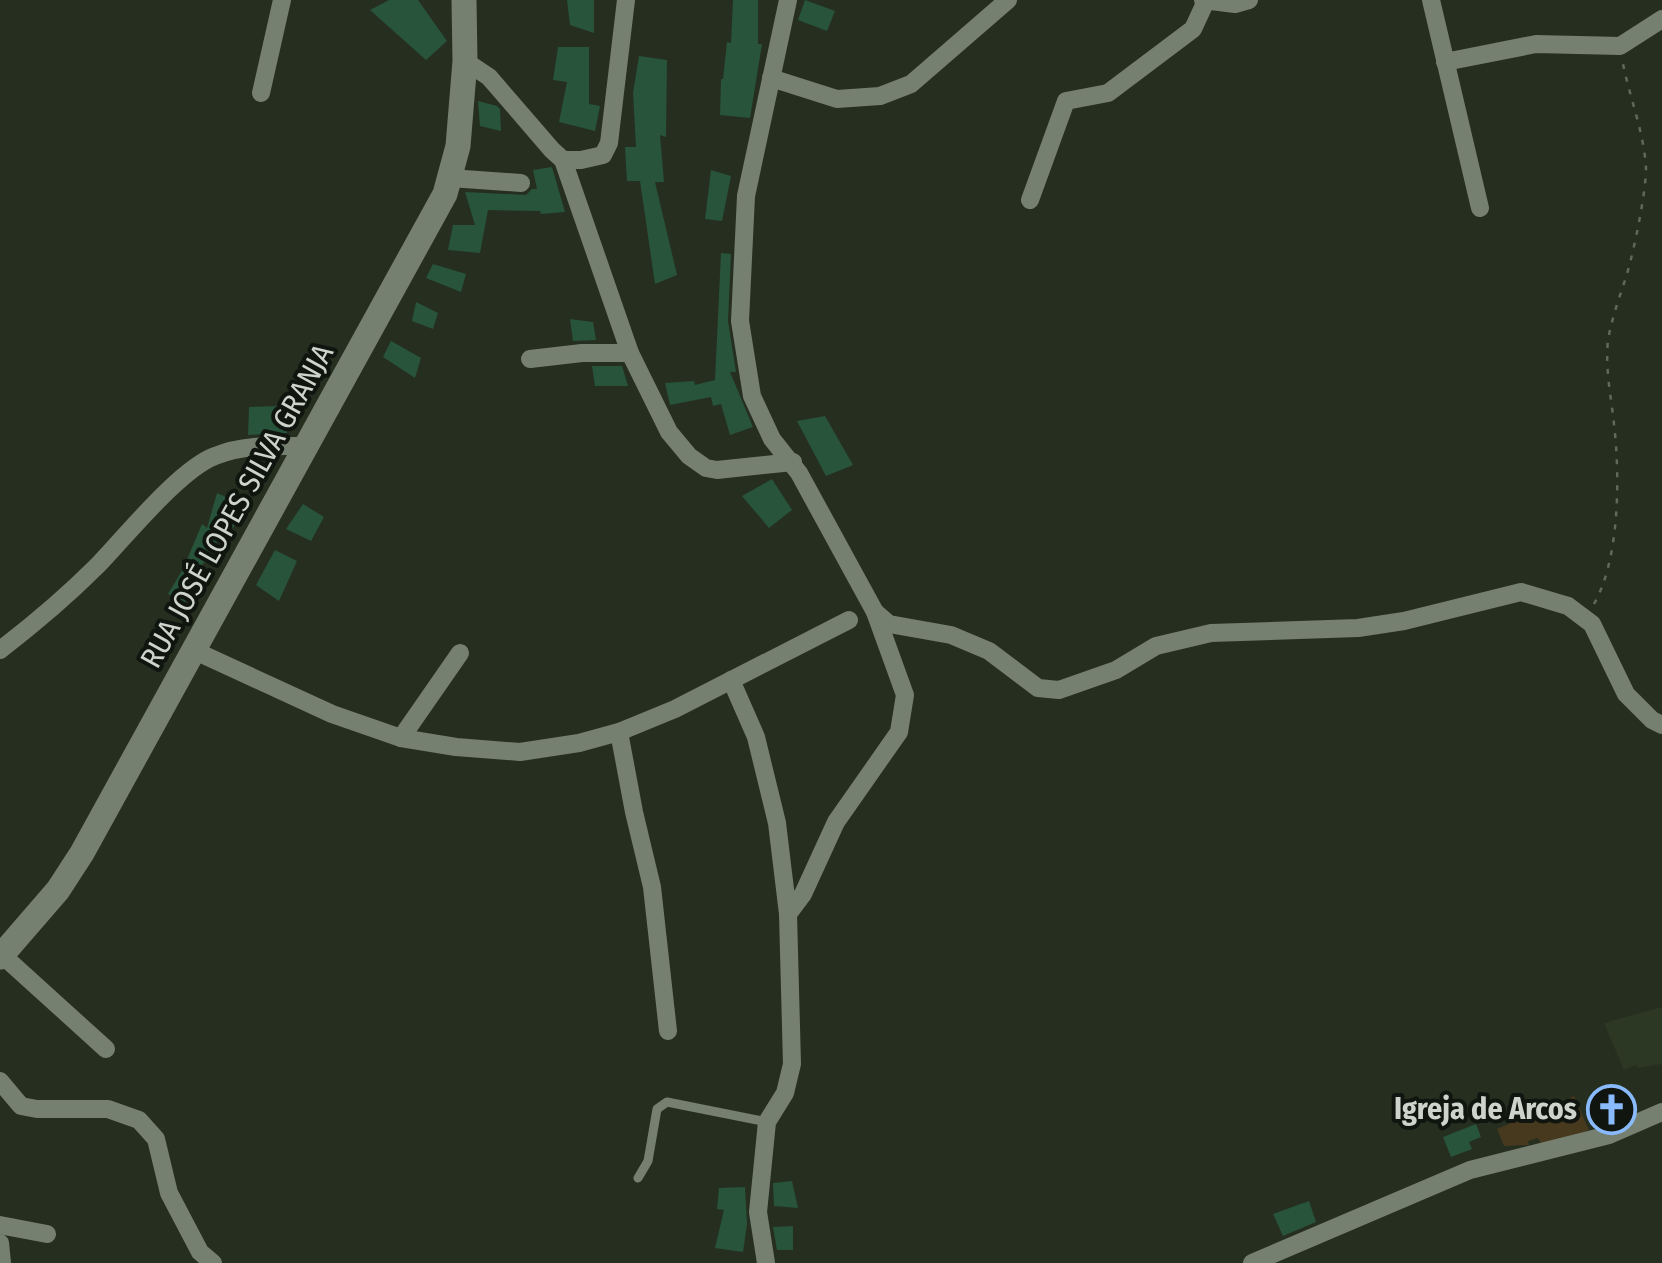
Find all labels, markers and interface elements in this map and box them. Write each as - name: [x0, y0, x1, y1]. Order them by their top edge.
- street label: RUA JOSÉ LOPES SILVA GRANJA: [133, 338, 341, 674]
- church icon: Igreja de Arcos: [1586, 1083, 1638, 1135]
- place label: Igreja de Arcos: [1394, 1091, 1577, 1127]

